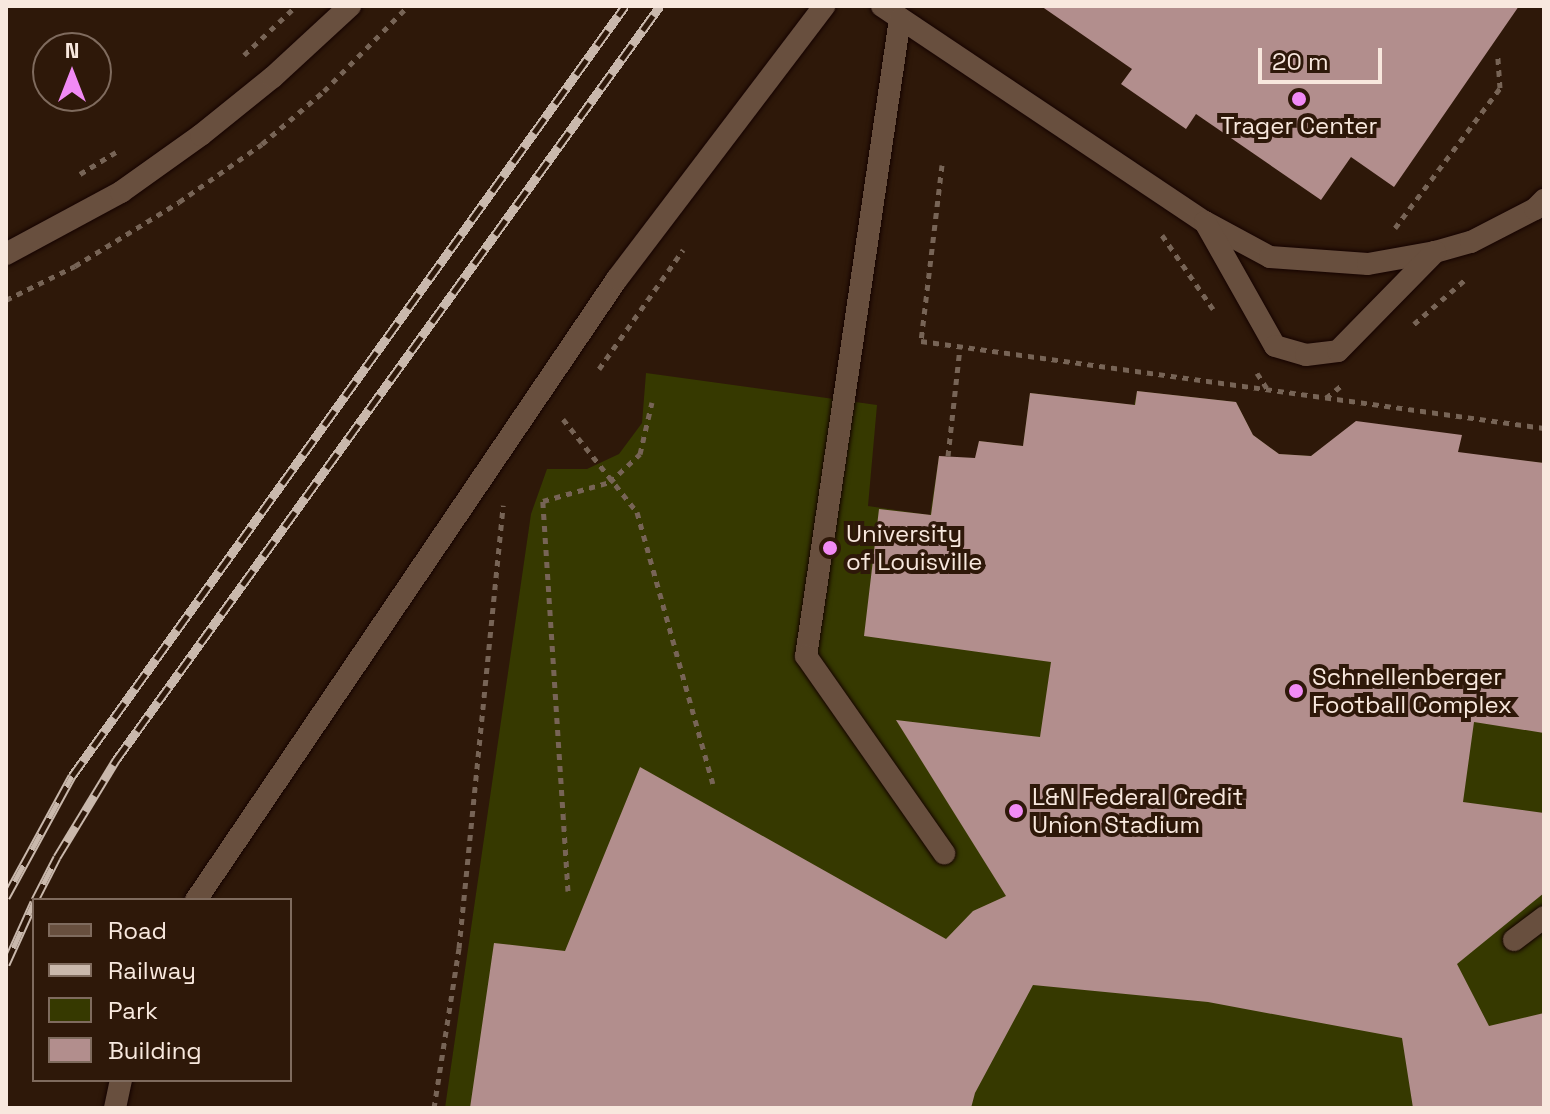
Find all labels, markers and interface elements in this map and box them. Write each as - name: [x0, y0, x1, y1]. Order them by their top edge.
- north arrow: [32, 32, 112, 112]
- scale bar: [1262, 32, 1386, 82]
- text: N: [65, 36, 79, 64]
- text: 20 m: [1272, 46, 1329, 77]
- marker: Trager Center: [1290, 90, 1308, 108]
- place label: Trager Center: [1220, 112, 1378, 140]
- place label: University of Louisville: [846, 520, 983, 576]
- marker: University of Louisville: [821, 539, 839, 557]
- place label: Schnellenberger Football Complex: [1312, 663, 1512, 719]
- marker: Schnellenberger Football Complex: [1287, 682, 1305, 700]
- place label: L&N Federal Credit Union Stadium: [1032, 783, 1243, 839]
- marker: L&N Federal Credit Union Stadium: [1007, 802, 1025, 820]
- legend: [32, 898, 292, 1082]
- text: Road: [108, 915, 167, 946]
- text: Railway: [108, 955, 196, 986]
- text: Park: [108, 995, 158, 1026]
- text: Building: [108, 1035, 202, 1066]

